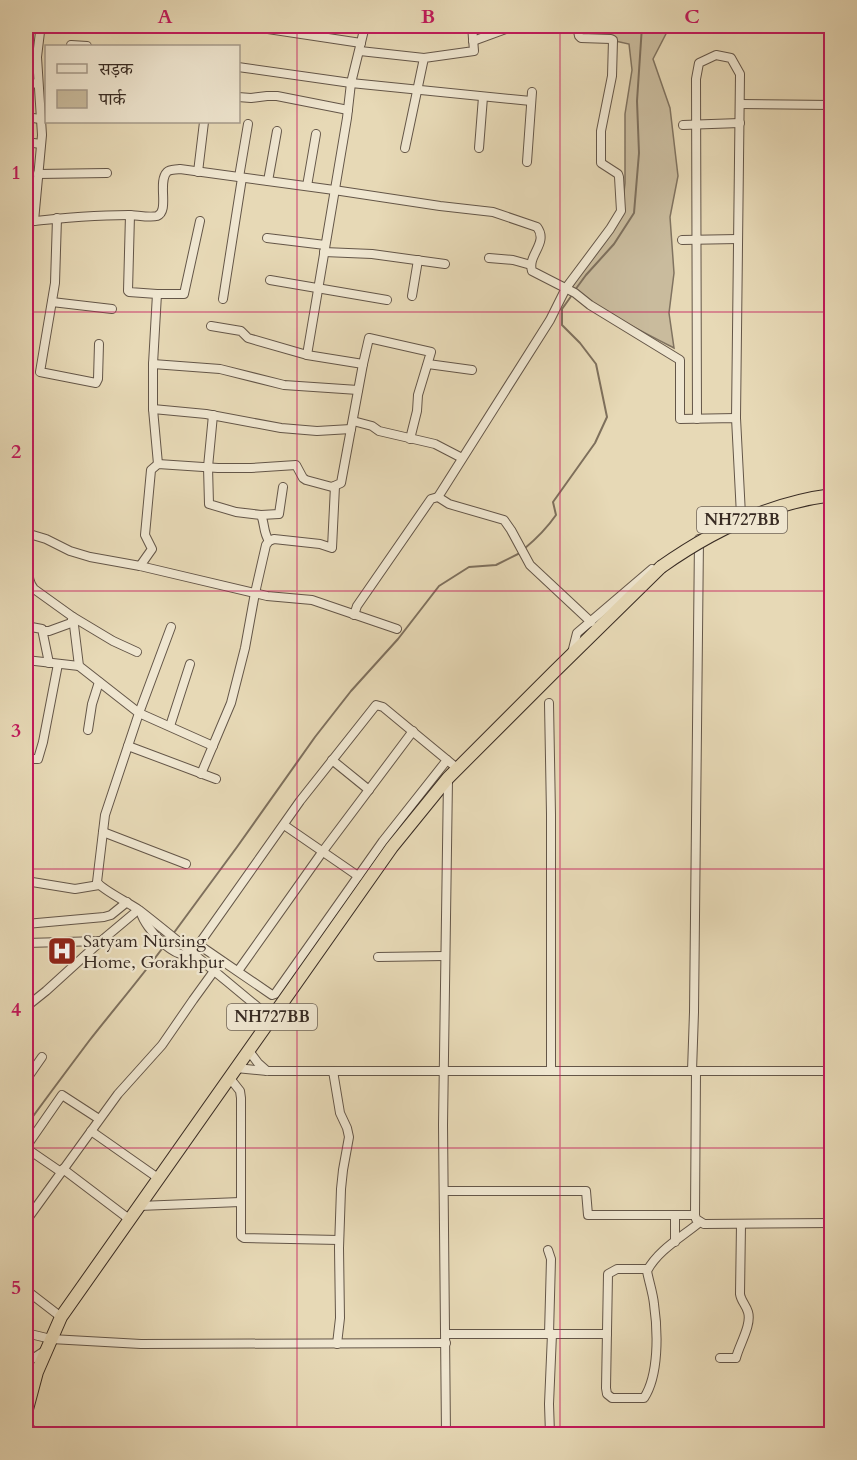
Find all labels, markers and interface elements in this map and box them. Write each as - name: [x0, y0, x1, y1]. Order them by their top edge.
- text: A: [157, 3, 173, 30]
- text: B: [421, 3, 435, 30]
- text: C: [684, 3, 700, 30]
- legend: [45, 45, 240, 123]
- text: सड़क: [98, 57, 134, 82]
- text: पार्क: [98, 87, 127, 112]
- text: 1: [11, 159, 21, 186]
- text: 2: [11, 438, 21, 465]
- road number: NH727BB: [697, 507, 787, 533]
- text: 3: [11, 717, 21, 744]
- place label: Satyam Nursing Home, Gorakhpur: [83, 929, 225, 975]
- hospital icon: Satyam Nursing Home, Gorakhpur: [46, 935, 78, 967]
- text: 4: [11, 996, 21, 1023]
- road number: NH727BB: [227, 1004, 317, 1030]
- text: 5: [11, 1274, 21, 1301]

